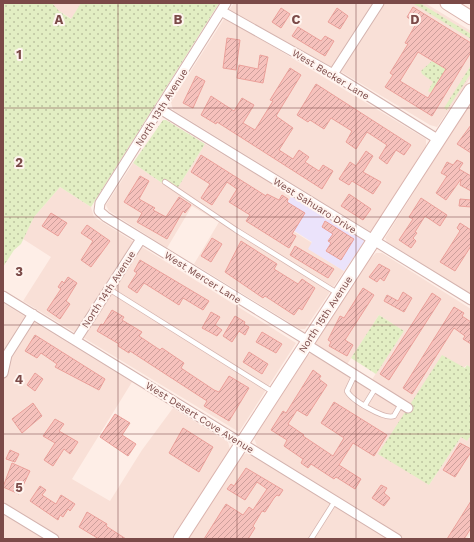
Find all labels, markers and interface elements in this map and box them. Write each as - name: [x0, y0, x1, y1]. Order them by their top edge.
- text: A: [55, 12, 64, 27]
- text: B: [174, 12, 183, 27]
- text: C: [292, 12, 301, 27]
- text: D: [410, 12, 420, 27]
- text: 1: [16, 47, 22, 62]
- street label: West Becker Lane: [290, 47, 371, 102]
- street label: North 13th Avenue: [133, 66, 190, 148]
- text: 2: [15, 155, 23, 170]
- street label: West Sahuaro Drive: [271, 175, 359, 236]
- street label: North 14th Avenue: [79, 249, 138, 330]
- street label: West Mercer Lane: [162, 249, 243, 306]
- text: 3: [15, 264, 23, 279]
- street label: North 15th Avenue: [297, 274, 354, 355]
- text: 4: [15, 372, 24, 387]
- street label: West Desert Cove Avenue: [144, 379, 256, 455]
- text: 5: [15, 480, 23, 495]

